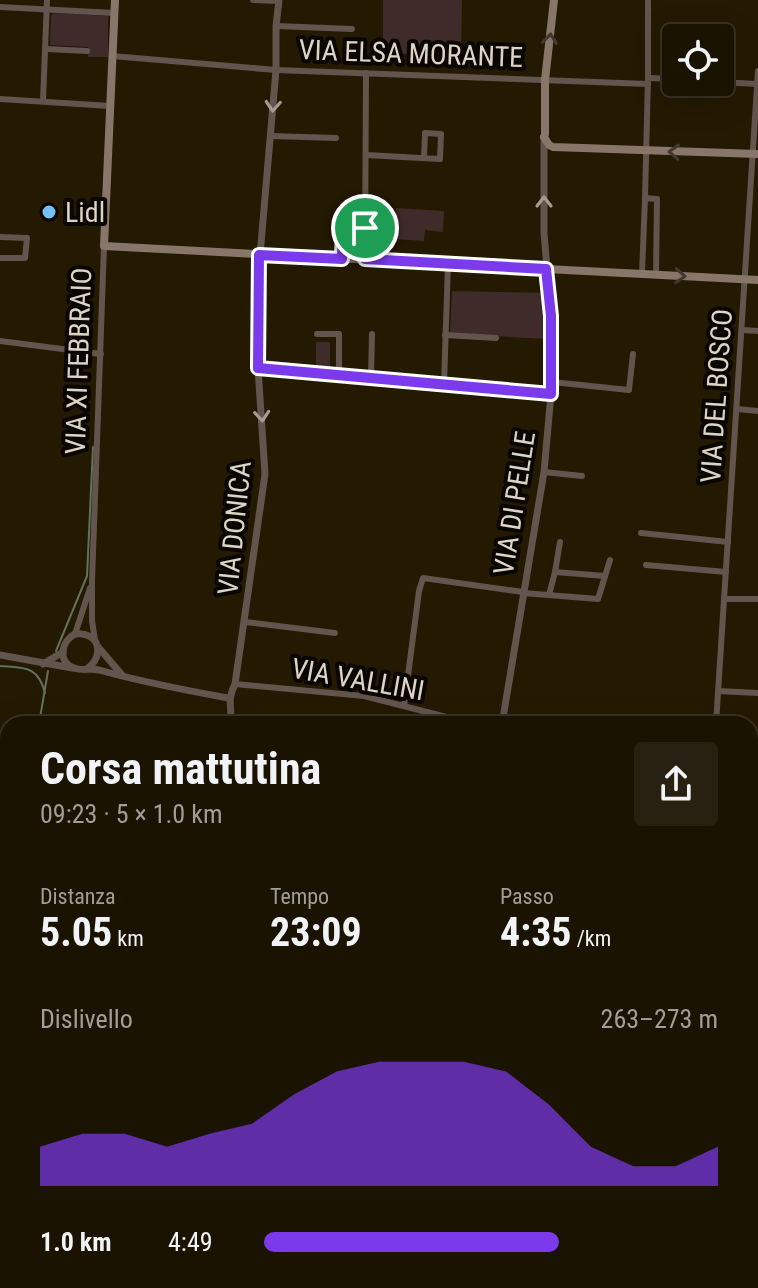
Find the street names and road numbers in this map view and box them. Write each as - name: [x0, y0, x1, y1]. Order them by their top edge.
- street label: VIA ELSA MORANTE: [298, 33, 524, 74]
- street label: VIA XI FEBBRAIO: [59, 267, 98, 455]
- street label: VIA DEL BOSCO: [694, 308, 739, 484]
- street label: VIA DI PELLE: [487, 429, 542, 577]
- street label: VIA DONICA: [211, 459, 258, 597]
- street label: VIA VALLINI: [289, 652, 427, 707]

